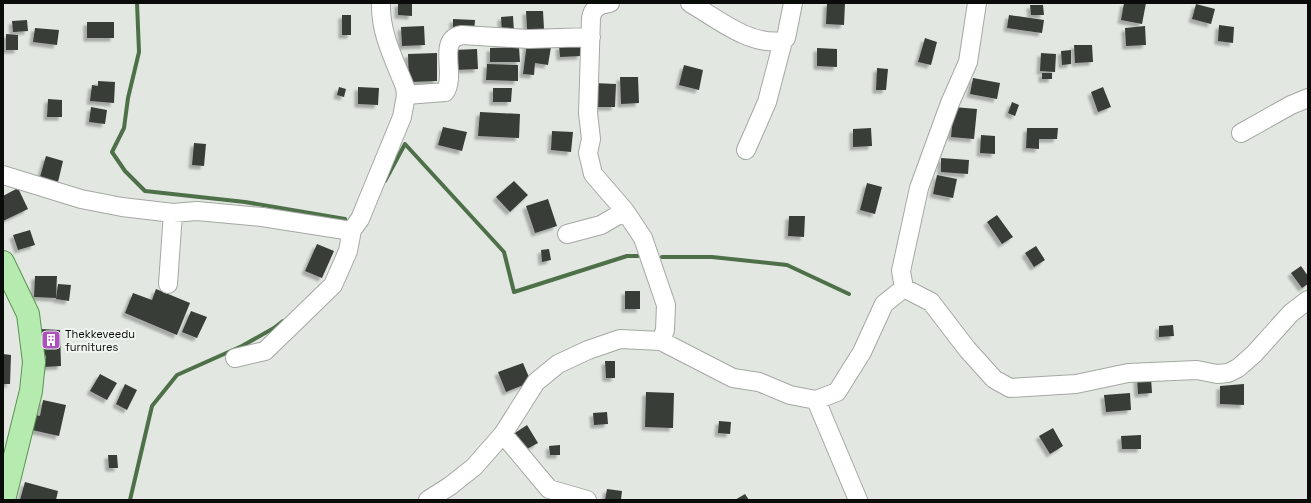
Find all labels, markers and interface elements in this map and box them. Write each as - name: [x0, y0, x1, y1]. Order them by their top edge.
- place label: Thekkeveedu furnitures: [65, 327, 135, 354]
- building icon: Thekkeveedu furnitures: [40, 329, 62, 351]

